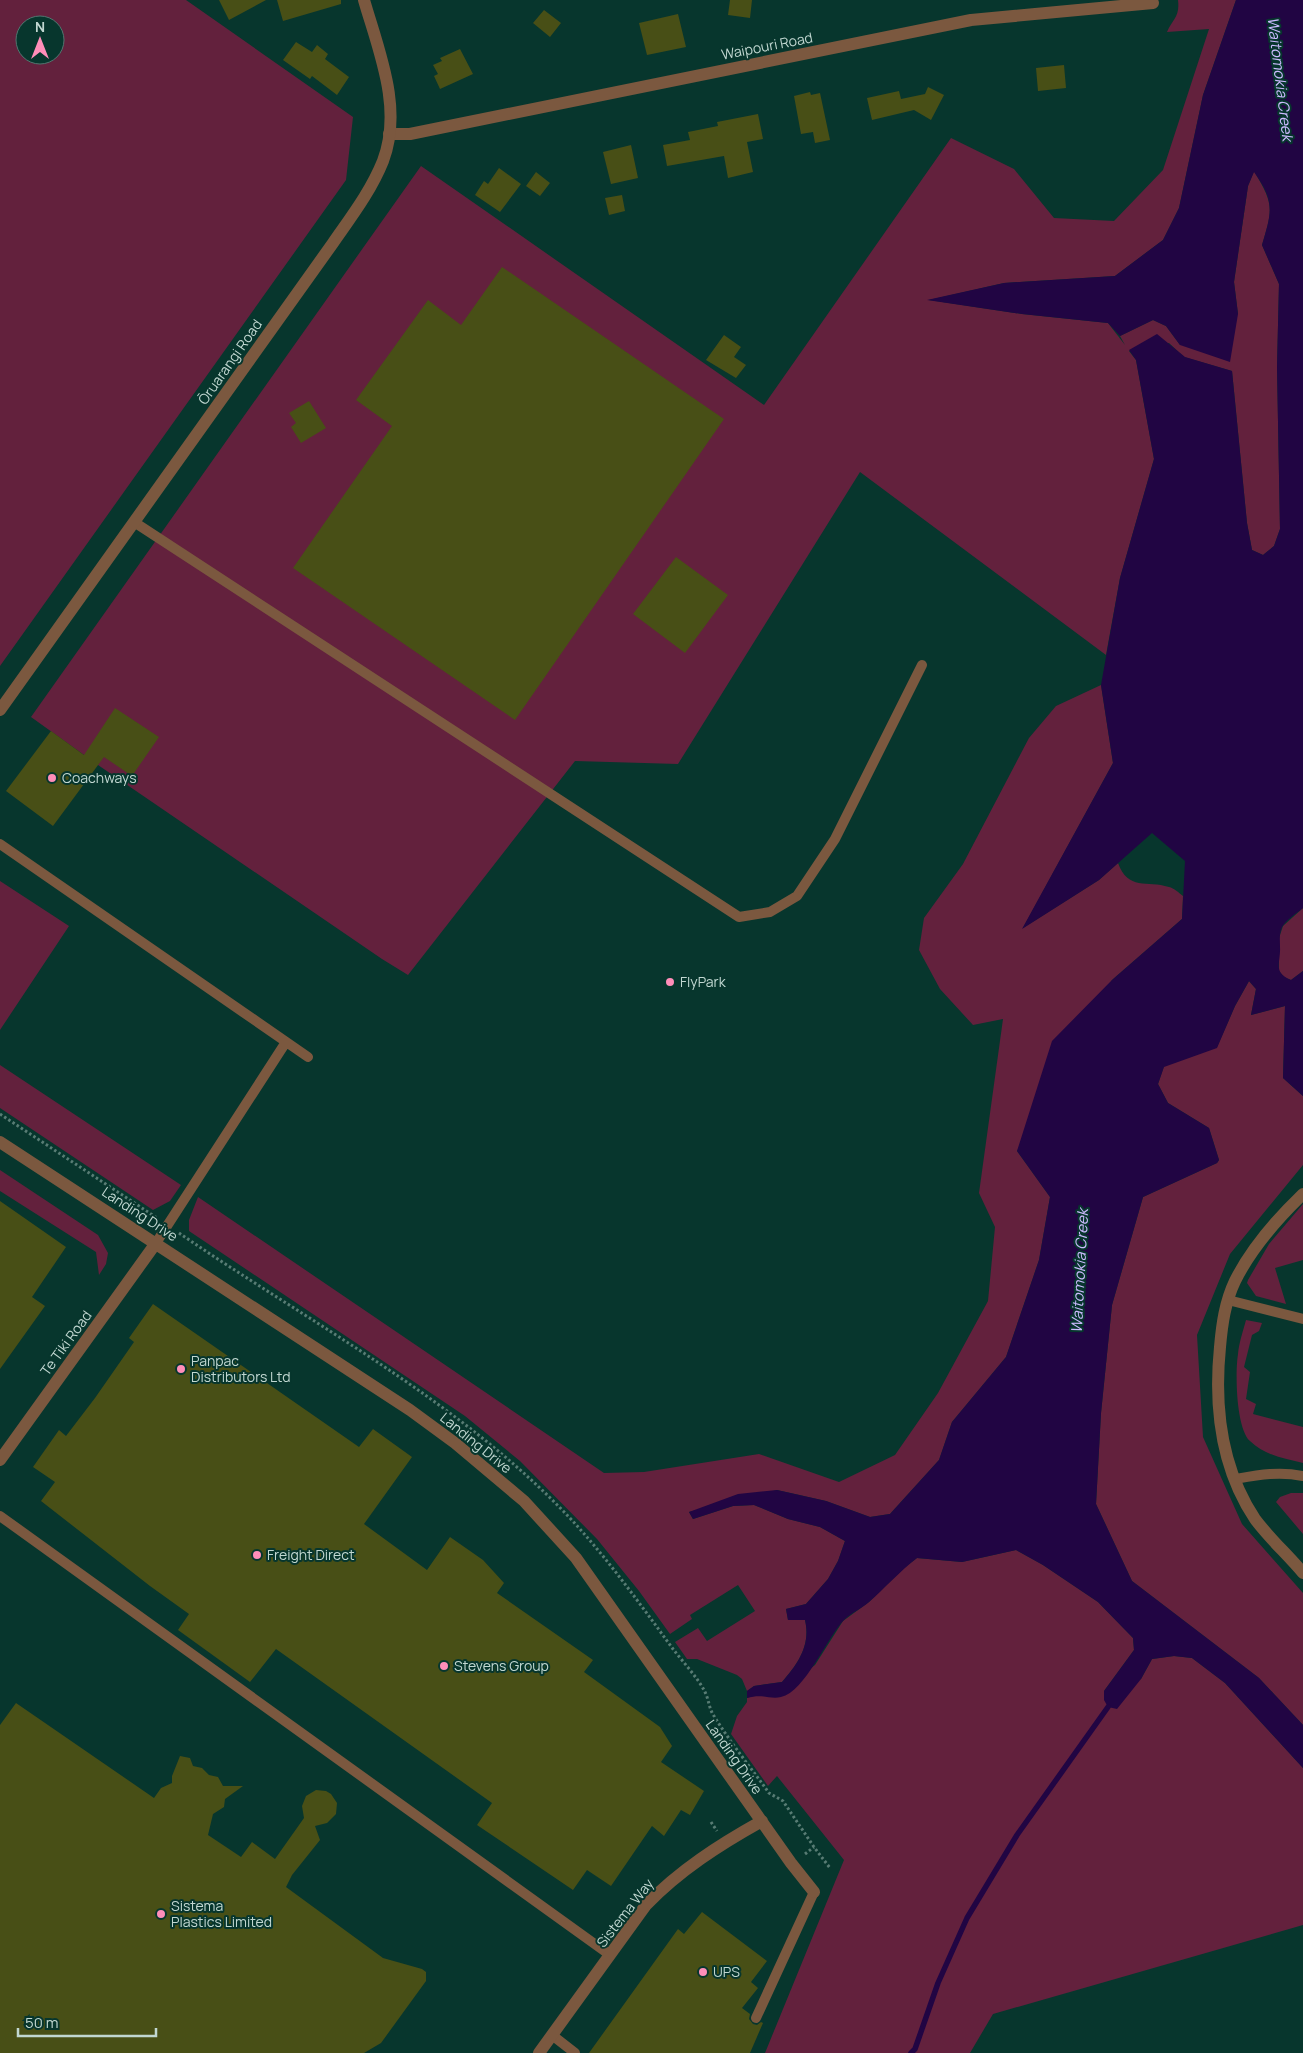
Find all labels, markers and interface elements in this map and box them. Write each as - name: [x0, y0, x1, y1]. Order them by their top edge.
- north arrow: [15, 15, 65, 65]
- water label: Waitomokia Creek: [1262, 16, 1299, 145]
- text: N: [35, 17, 45, 36]
- street label: Waipouri Road: [720, 27, 814, 64]
- street label: Ōruarangi Road: [193, 315, 266, 408]
- place label: Coachways: [62, 768, 137, 787]
- marker: Coachways: [46, 772, 58, 784]
- place label: FlyPark: [680, 972, 727, 991]
- marker: FlyPark: [664, 976, 676, 988]
- street label: Landing Drive: [99, 1182, 182, 1245]
- water label: Waitomokia Creek: [1066, 1206, 1093, 1334]
- street label: Te Tiki Road: [36, 1306, 96, 1379]
- place label: Panpac Distributors Ltd: [191, 1351, 291, 1386]
- marker: Panpac Distributors Ltd: [175, 1363, 187, 1375]
- street label: Landing Drive: [437, 1408, 516, 1477]
- place label: Freight Direct: [267, 1545, 355, 1564]
- marker: Freight Direct: [251, 1549, 263, 1561]
- place label: Stevens Group: [454, 1656, 549, 1675]
- marker: Stevens Group: [438, 1660, 450, 1672]
- street label: Landing Drive: [702, 1716, 767, 1798]
- street label: Sistema Way: [592, 1874, 658, 1951]
- place label: Sistema Plastics Limited: [171, 1896, 272, 1931]
- marker: Sistema Plastics Limited: [155, 1908, 167, 1920]
- place label: UPS: [713, 1962, 740, 1981]
- marker: UPS: [697, 1966, 709, 1978]
- scale bar: [18, 2006, 155, 2038]
- text: 50 m: [25, 2012, 59, 2033]

